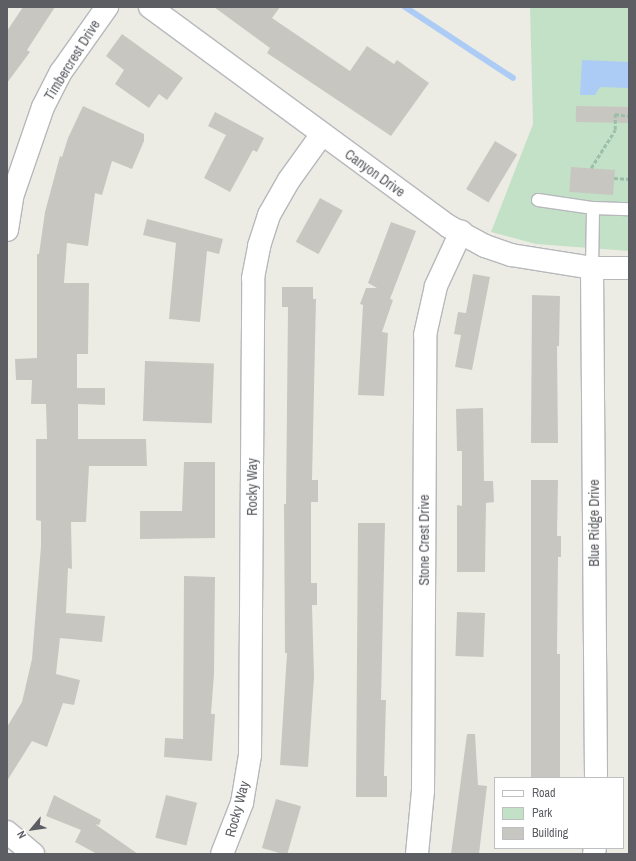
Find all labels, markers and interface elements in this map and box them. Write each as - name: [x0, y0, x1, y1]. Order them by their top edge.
- street label: Timbercrest Drive: [41, 17, 103, 103]
- street label: Canyon Drive: [342, 146, 408, 200]
- street label: Rocky Way: [244, 458, 260, 516]
- street label: Blue Ridge Drive: [586, 479, 602, 567]
- street label: Stone Crest Drive: [416, 494, 432, 586]
- legend: [494, 777, 624, 849]
- street label: Rocky Way: [221, 779, 253, 839]
- text: Road: [532, 785, 556, 801]
- text: Park: [532, 805, 552, 821]
- north arrow: [12, 809, 52, 849]
- text: Building: [532, 825, 568, 841]
- text: N: [14, 829, 29, 841]

